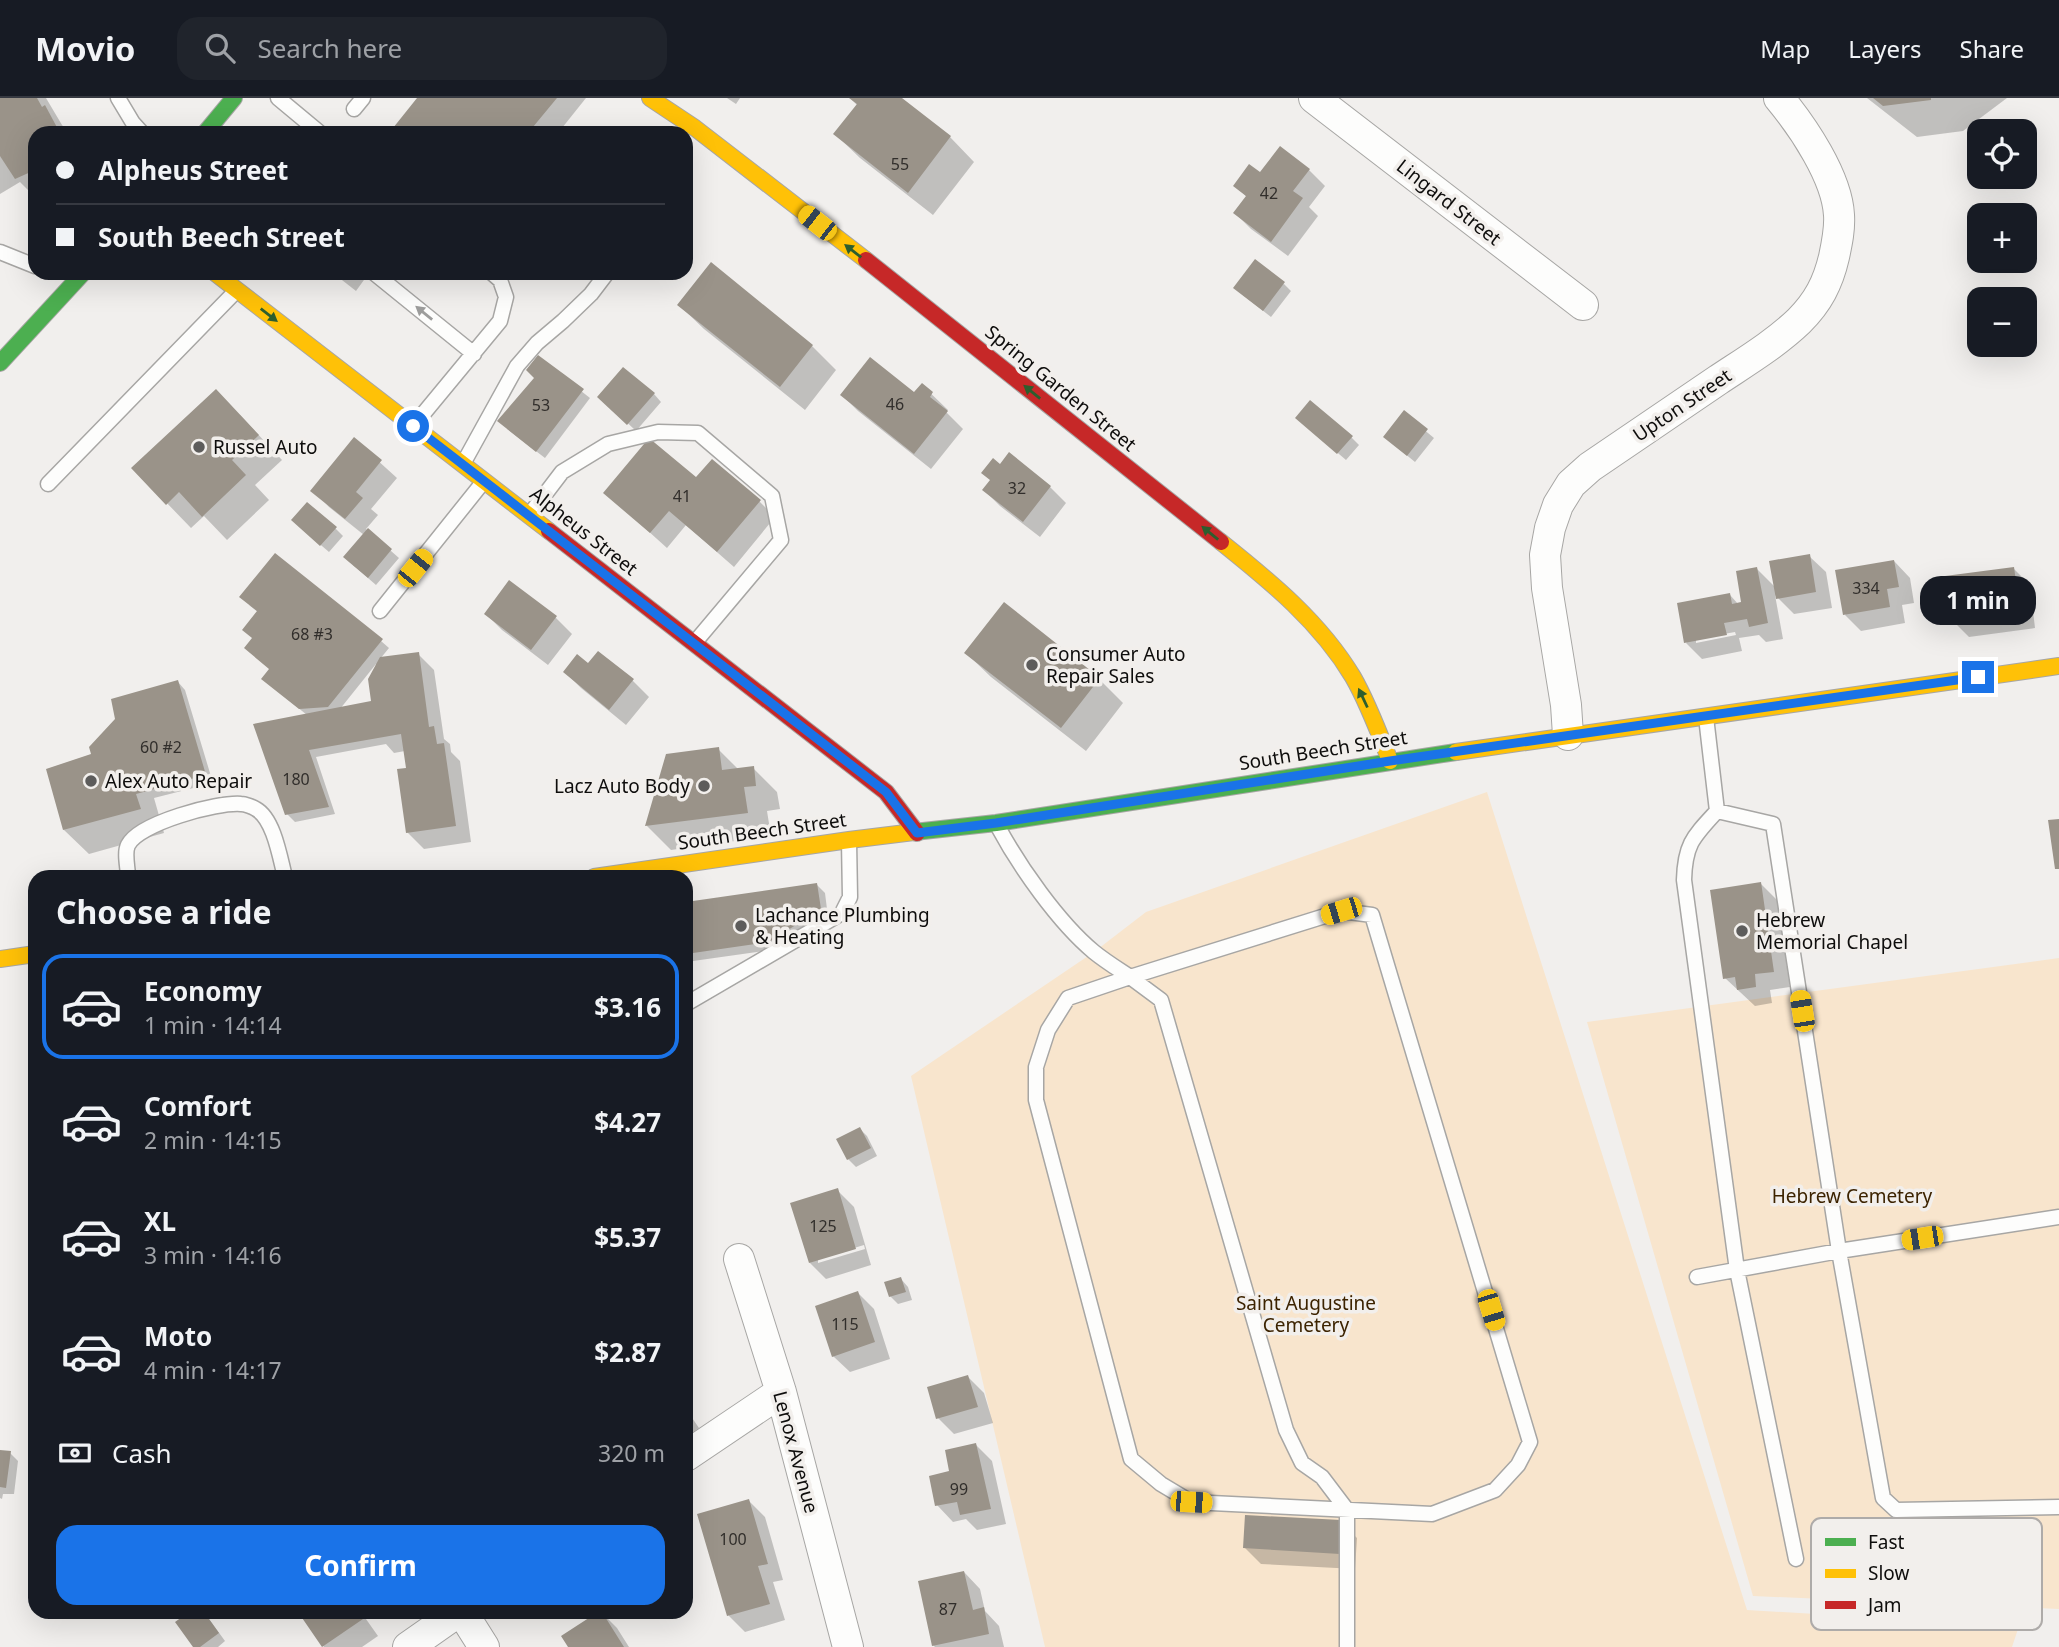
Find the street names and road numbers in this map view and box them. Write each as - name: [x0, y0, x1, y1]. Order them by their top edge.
- street label: Lingard Street: [1391, 153, 1507, 251]
- street label: Spring Garden Street: [980, 319, 1142, 457]
- street label: Upton Street: [1628, 362, 1736, 448]
- street label: Alpheus Street: [525, 481, 643, 581]
- street label: South Beech Street: [1237, 724, 1409, 776]
- street label: South Beech Street: [676, 806, 848, 856]
- street label: Lenox Avenue: [767, 1388, 825, 1516]

